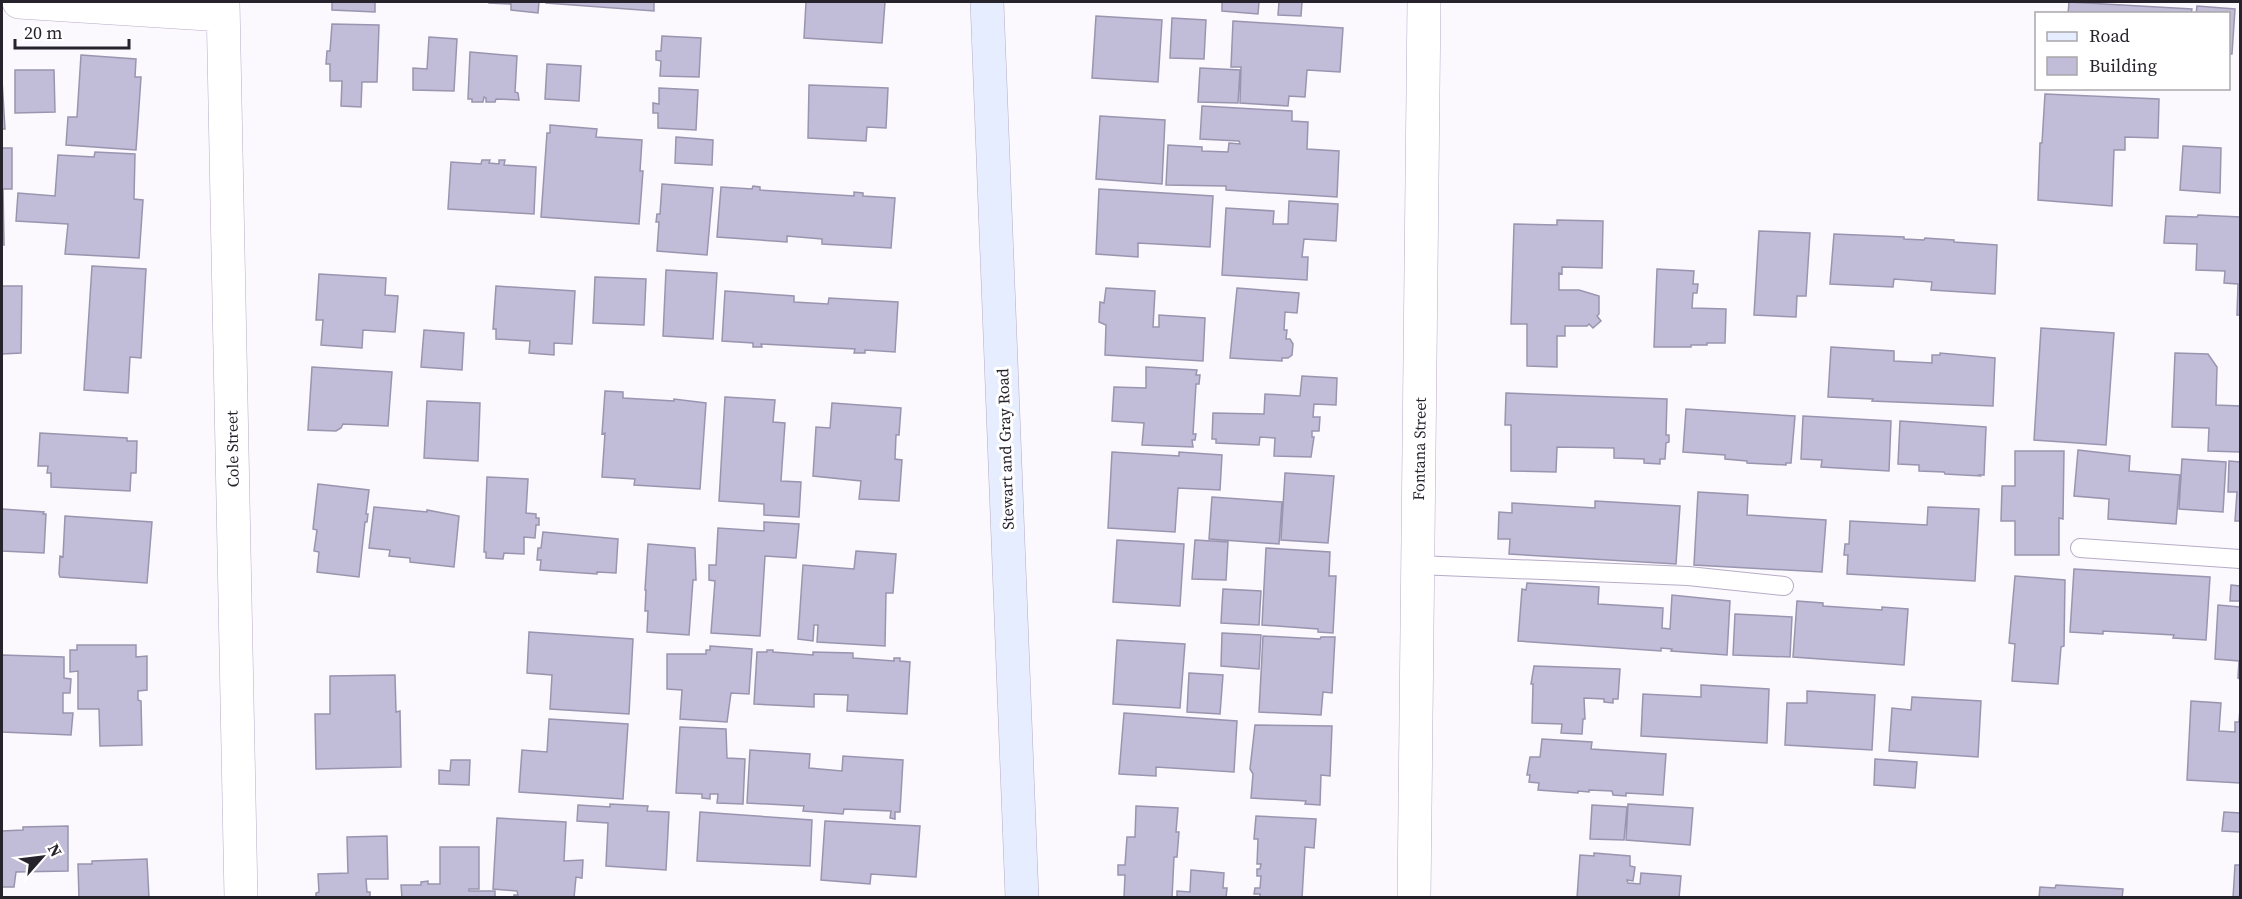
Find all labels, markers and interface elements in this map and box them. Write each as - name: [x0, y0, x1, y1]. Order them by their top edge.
- scale bar: [15, 12, 129, 50]
- legend: [2035, 12, 2230, 90]
- text: 20 m: [24, 20, 62, 45]
- text: Road: [2089, 23, 2130, 48]
- text: Building: [2089, 53, 2157, 78]
- street label: Stewart and Gray Road: [991, 368, 1019, 530]
- street label: Fontana Street: [1407, 396, 1431, 501]
- street label: Cole Street: [220, 410, 244, 488]
- north arrow: [12, 827, 72, 887]
- text: N: [43, 840, 68, 861]

